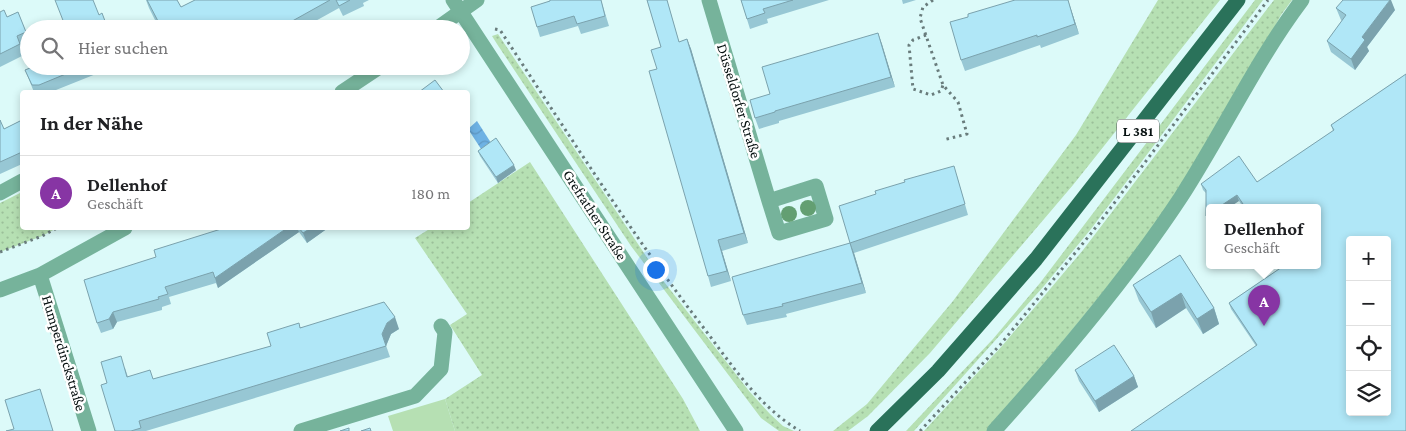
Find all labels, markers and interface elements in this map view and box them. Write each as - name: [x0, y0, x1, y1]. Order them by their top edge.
- search box: [20, 20, 470, 75]
- icon: search: [38, 34, 66, 62]
- text: Hier suchen: [78, 37, 168, 58]
- street label: Düsseldorfer Straße: [714, 42, 764, 161]
- text: In der Nähe: [40, 111, 143, 135]
- road number: L 381: [1117, 120, 1159, 142]
- street label: Grefrather Straße: [560, 167, 630, 263]
- text: Dellenhof: [87, 174, 167, 195]
- text: A: [51, 185, 61, 202]
- text: 180 m: [411, 185, 450, 202]
- text: Geschäft: [87, 195, 143, 212]
- popup: [1206, 204, 1321, 269]
- text: Dellenhof: [1224, 218, 1303, 239]
- map controls: [1346, 236, 1391, 416]
- button: +: [1346, 236, 1391, 281]
- text: Geschäft: [1224, 239, 1280, 256]
- your location: [643, 257, 669, 283]
- button: −: [1346, 281, 1391, 326]
- pin: A: [1248, 285, 1280, 326]
- street label: Humperdinckstraße: [38, 293, 89, 413]
- button: locate: [1346, 326, 1391, 371]
- button: layers: [1346, 371, 1391, 416]

